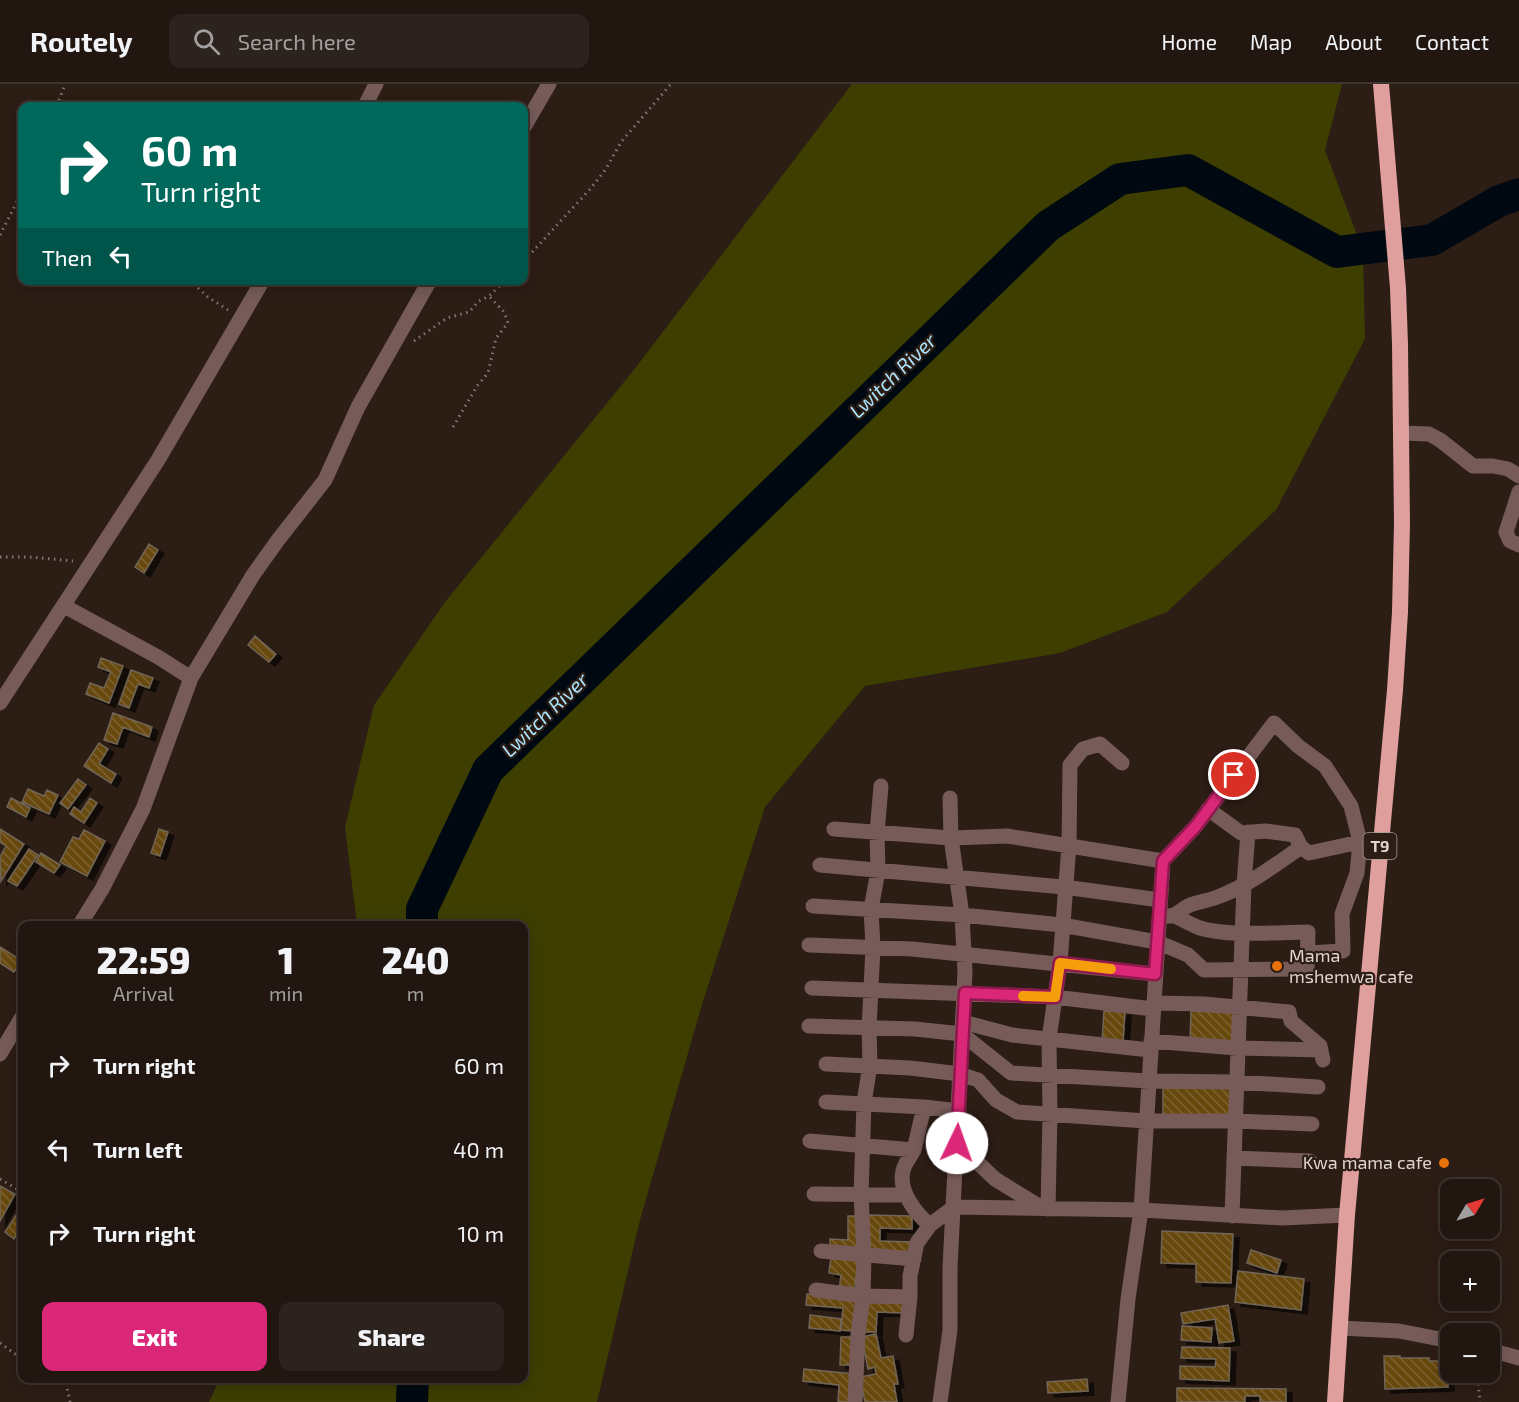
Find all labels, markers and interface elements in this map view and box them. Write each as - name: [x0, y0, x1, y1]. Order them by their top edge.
- search box: [169, 14, 589, 68]
- text: Routely: [30, 24, 133, 58]
- icon: search: [190, 25, 223, 58]
- text: Search here: [238, 28, 356, 54]
- text: Home: [1161, 29, 1217, 54]
- text: Map: [1250, 29, 1292, 54]
- text: About: [1325, 29, 1382, 54]
- text: Contact: [1415, 29, 1489, 54]
- text: 60 m: [141, 124, 238, 174]
- icon: right: [42, 126, 120, 204]
- text: Turn right: [141, 175, 261, 207]
- icon: left: [104, 240, 137, 273]
- text: Then: [42, 244, 92, 270]
- water label: Lwitch River: [844, 327, 941, 422]
- water label: Lwitch River: [496, 666, 593, 761]
- pin: [1208, 749, 1259, 800]
- icon: arrive: [1217, 758, 1250, 791]
- road number: T9: [1364, 833, 1396, 859]
- text: 22:59: [96, 938, 190, 981]
- text: 1: [278, 938, 294, 981]
- text: 240: [382, 938, 449, 981]
- place label: Mama mshemwa cafe: [1289, 944, 1414, 987]
- marker: Mama mshemwa cafe: [1270, 959, 1284, 973]
- text: Arrival: [113, 981, 174, 1005]
- text: min: [269, 981, 303, 1005]
- text: m: [407, 981, 424, 1005]
- icon: right: [42, 1049, 75, 1082]
- text: Turn right: [93, 1052, 195, 1078]
- text: 60 m: [454, 1052, 504, 1078]
- position arrow: [925, 1111, 989, 1175]
- icon: left: [42, 1133, 75, 1166]
- text: Turn left: [93, 1136, 182, 1162]
- text: 40 m: [453, 1136, 504, 1162]
- place label: Kwa mama cafe: [1303, 1151, 1432, 1173]
- marker: Kwa mama cafe: [1437, 1156, 1451, 1170]
- north arrow: [1440, 1179, 1500, 1239]
- map controls: [1440, 1179, 1500, 1383]
- icon: right: [42, 1217, 75, 1250]
- text: Turn right: [93, 1220, 195, 1246]
- text: 10 m: [458, 1220, 504, 1246]
- button: +: [1440, 1251, 1500, 1311]
- button: Exit: [42, 1302, 267, 1371]
- button: Share: [279, 1302, 504, 1371]
- button: −: [1440, 1323, 1500, 1383]

